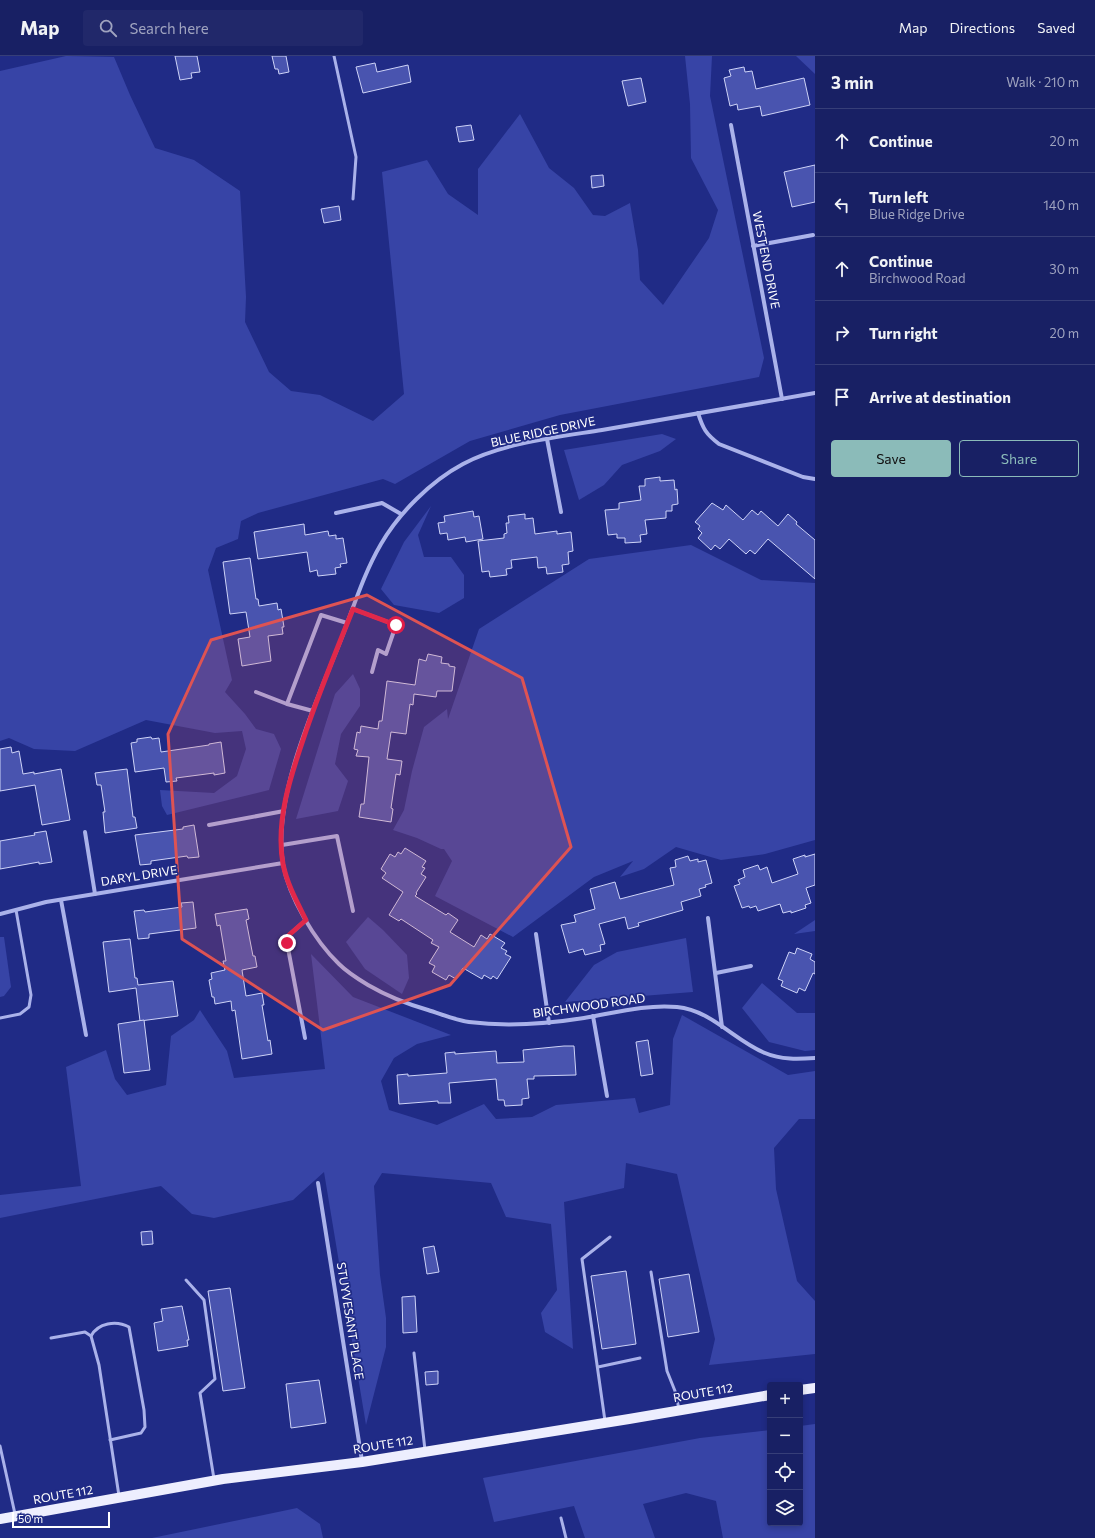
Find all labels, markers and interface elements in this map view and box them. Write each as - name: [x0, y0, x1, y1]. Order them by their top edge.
- search box: [83, 10, 363, 46]
- text: Map: [20, 16, 59, 39]
- icon: search: [97, 17, 119, 39]
- text: Search here: [129, 19, 209, 37]
- text: Map: [899, 19, 928, 36]
- text: Directions: [950, 19, 1015, 36]
- text: Saved: [1037, 19, 1075, 36]
- text: 3 min: [831, 72, 874, 93]
- text: Walk · 210 m: [1006, 74, 1079, 90]
- icon: ahead: [831, 130, 853, 152]
- text: Continue: [869, 132, 933, 150]
- text: 20 m: [1050, 133, 1079, 149]
- text: Turn left: [869, 188, 928, 206]
- icon: left: [831, 194, 853, 216]
- text: 140 m: [1043, 197, 1079, 213]
- text: Blue Ridge Drive: [869, 206, 965, 222]
- street label: WEST END DRIVE: [751, 210, 783, 310]
- text: Continue: [869, 252, 933, 270]
- icon: ahead: [831, 258, 853, 280]
- text: 30 m: [1049, 261, 1079, 277]
- text: Birchwood Road: [869, 270, 966, 286]
- icon: right: [831, 322, 853, 344]
- text: Turn right: [869, 324, 938, 342]
- text: 20 m: [1050, 325, 1079, 341]
- icon: arrive: [831, 386, 853, 408]
- text: Arrive at destination: [869, 388, 1011, 406]
- street label: BLUE RIDGE DRIVE: [489, 413, 596, 449]
- button: Save: [831, 440, 951, 477]
- button: Share: [959, 440, 1079, 477]
- route start: [387, 616, 405, 634]
- street label: DARYL DRIVE: [100, 862, 178, 888]
- route end: [278, 934, 296, 952]
- street label: BIRCHWOOD ROAD: [532, 990, 646, 1020]
- street label: STUYVESANT PLACE: [335, 1261, 367, 1380]
- street label: ROUTE 112: [672, 1380, 734, 1404]
- map controls: [767, 1382, 803, 1526]
- button: +: [767, 1382, 803, 1418]
- button: −: [767, 1418, 803, 1454]
- street label: ROUTE 112: [352, 1432, 414, 1456]
- button: locate: [767, 1454, 803, 1490]
- street label: ROUTE 112: [32, 1482, 94, 1506]
- button: layers: [767, 1490, 803, 1526]
- scale bar: [12, 1510, 110, 1529]
- text: 50 m: [18, 1512, 43, 1525]

